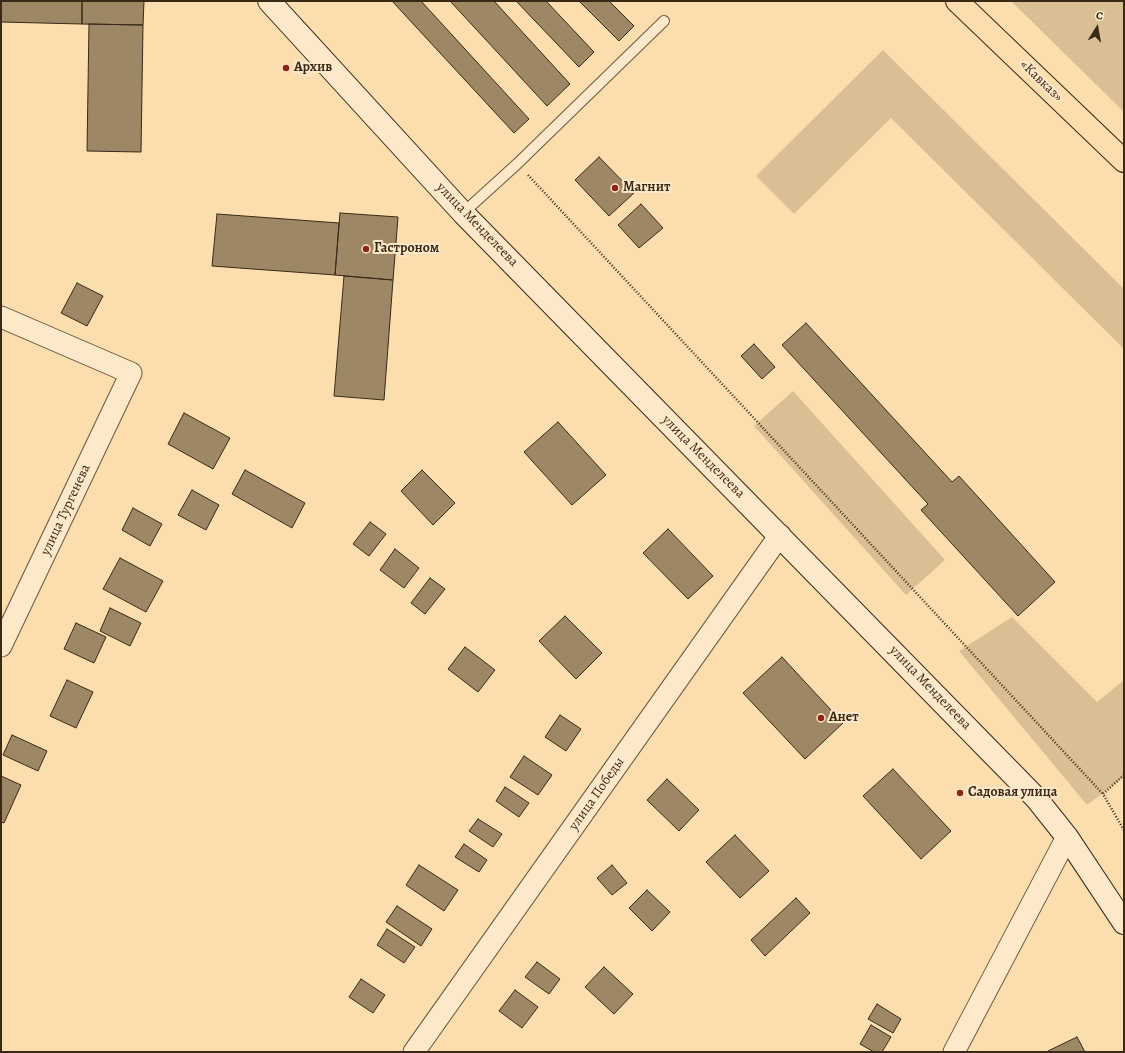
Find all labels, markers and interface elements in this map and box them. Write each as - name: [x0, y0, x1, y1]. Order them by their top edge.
- north arrow: [1077, 8, 1117, 48]
- text: С: [1095, 8, 1104, 24]
- street label: «Кавказ»: [1016, 56, 1066, 106]
- place label: Архив: [294, 60, 332, 76]
- marker: Архив: [281, 63, 291, 73]
- street label: улица Менделеева: [433, 179, 521, 271]
- place label: Магнит: [623, 180, 670, 196]
- marker: Магнит: [610, 183, 620, 193]
- place label: Гастроном: [374, 241, 439, 257]
- marker: Гастроном: [361, 244, 371, 254]
- street label: улица Менделеева: [658, 412, 748, 502]
- street label: улица Тургенева: [37, 462, 95, 558]
- street label: улица Менделеева: [886, 642, 974, 734]
- place label: Анет: [829, 710, 859, 726]
- marker: Анет: [816, 713, 826, 723]
- street label: улица Победы: [566, 754, 628, 834]
- place label: Садовая улица: [968, 785, 1057, 801]
- marker: Садовая улица: [955, 788, 965, 798]

